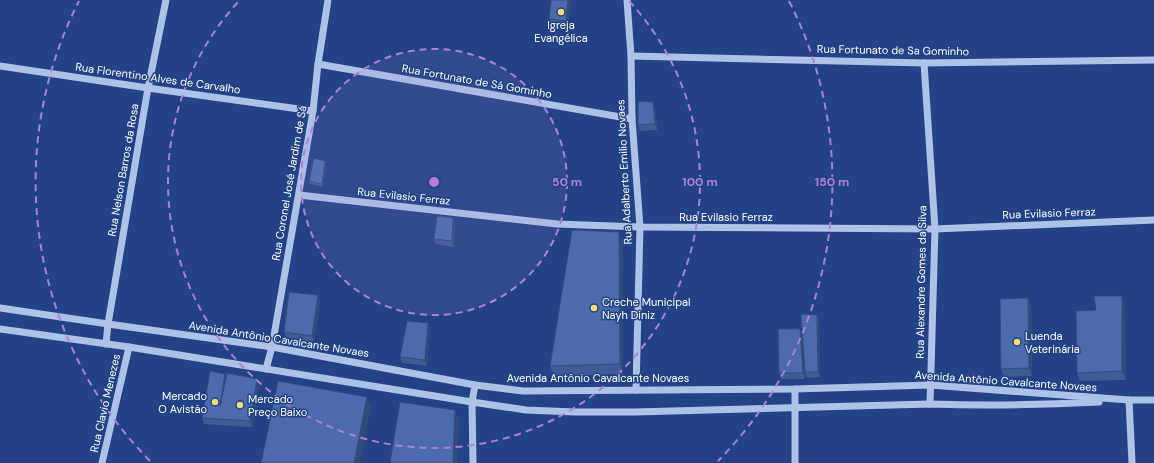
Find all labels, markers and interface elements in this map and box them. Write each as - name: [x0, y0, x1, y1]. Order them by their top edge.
- marker: Igreja Evangélica: [556, 7, 566, 17]
- place label: Igreja Evangélica: [534, 18, 588, 45]
- street label: Rua Fortunato de Sa Gominho: [817, 42, 969, 58]
- street label: Rua Florentino Alves de Carvalho: [75, 59, 241, 97]
- street label: Rua Fortunato de Sá Gominho: [401, 61, 553, 101]
- street label: Rua Adalberto Emilio Novaes: [613, 99, 635, 245]
- street label: Rua Nelson Barros da Rosa: [104, 102, 142, 238]
- street label: Rua Coronel José Jardim de Sá: [268, 104, 310, 262]
- text: 50 m: [552, 174, 582, 190]
- text: 100 m: [682, 174, 718, 190]
- text: 150 m: [815, 174, 849, 190]
- centre of rings: [427, 175, 441, 189]
- street label: Rua Evilasio Ferraz: [357, 184, 451, 208]
- street label: Rua Evilasio Ferraz: [1002, 204, 1096, 222]
- street label: Rua Alexandre Gomes da Silva: [913, 205, 929, 359]
- street label: Rua Evilasio Ferraz: [679, 210, 773, 224]
- place label: Creche Municipal Nayh Diniz: [602, 295, 691, 322]
- marker: Creche Municipal Nayh Diniz: [589, 303, 599, 313]
- street label: Avenida Antônio Cavalcante Novaes: [188, 318, 370, 360]
- place label: Luenda Veterinária: [1025, 329, 1080, 356]
- marker: Luenda Veterinária: [1012, 337, 1022, 347]
- street label: Rua Clavio Menezes: [87, 352, 123, 454]
- street label: Avenida Antônio Cavalcante Novaes: [914, 368, 1098, 394]
- street label: Avenida Antônio Cavalcante Novaes: [507, 371, 689, 385]
- place label: Mercado O Avistão: [158, 389, 207, 416]
- place label: Mercado Preço Baixo: [248, 392, 307, 419]
- marker: Mercado O Avistão: [210, 397, 220, 407]
- marker: Mercado Preço Baixo: [235, 400, 245, 410]

